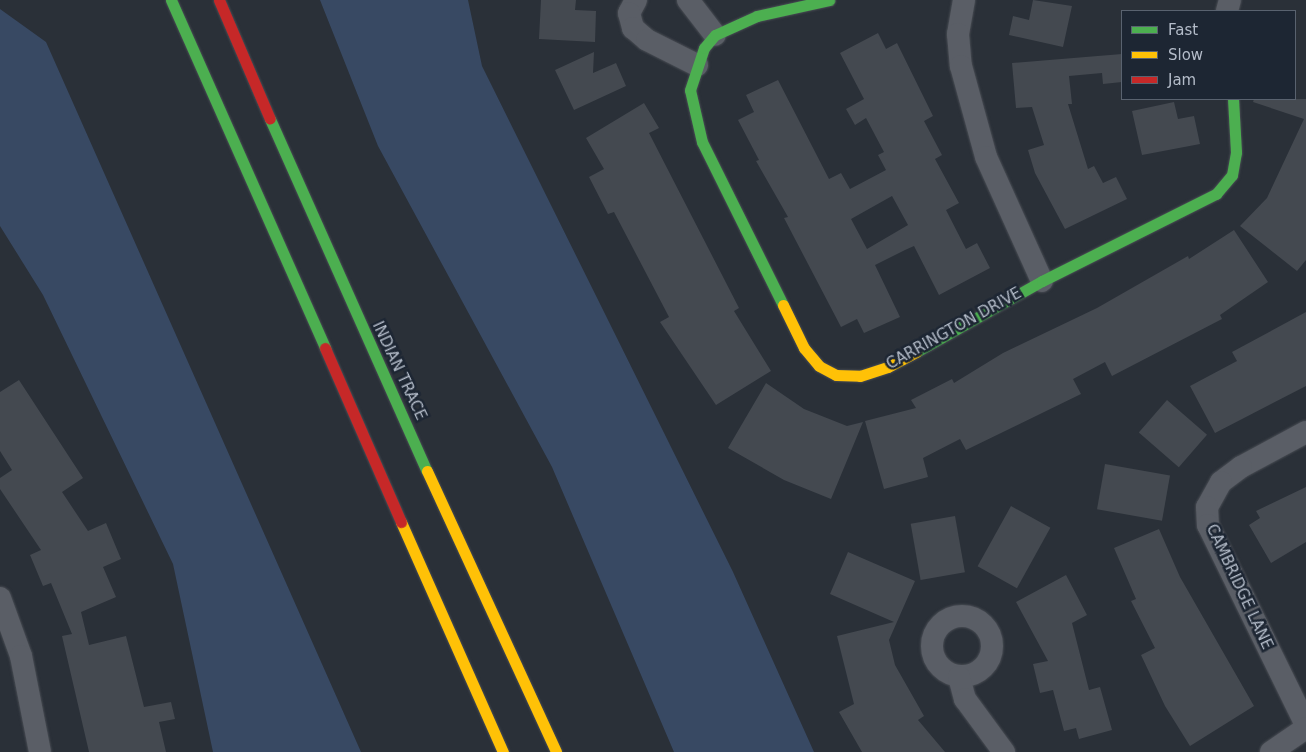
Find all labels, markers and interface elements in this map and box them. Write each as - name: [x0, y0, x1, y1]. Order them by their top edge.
- legend: [1121, 10, 1296, 100]
- text: Fast: [1168, 21, 1198, 39]
- text: Slow: [1168, 46, 1203, 64]
- text: Jam: [1168, 71, 1196, 89]
- street label: CARRINGTON DRIVE: [883, 284, 1025, 374]
- street label: INDIAN TRACE: [368, 319, 430, 423]
- street label: CAMBRIDGE LANE: [1202, 522, 1276, 652]

